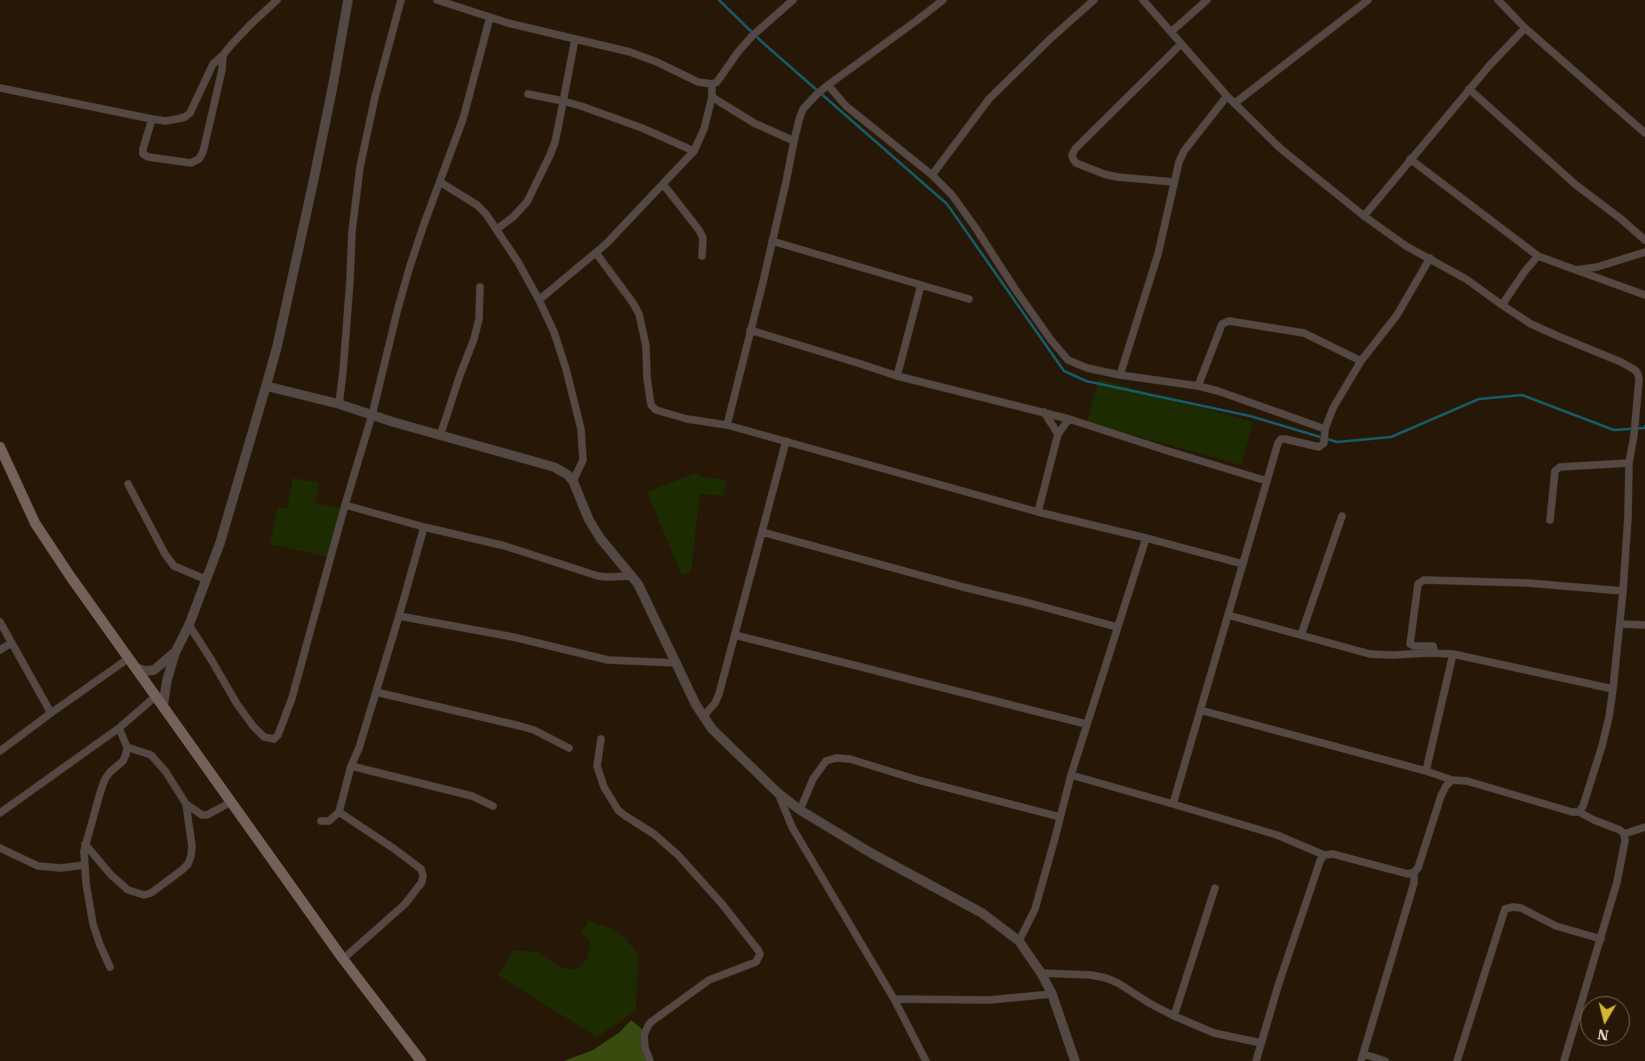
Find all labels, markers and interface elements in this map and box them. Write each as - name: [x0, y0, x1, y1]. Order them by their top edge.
- north arrow: [1580, 996, 1630, 1046]
- text: N: [1596, 1025, 1610, 1045]

